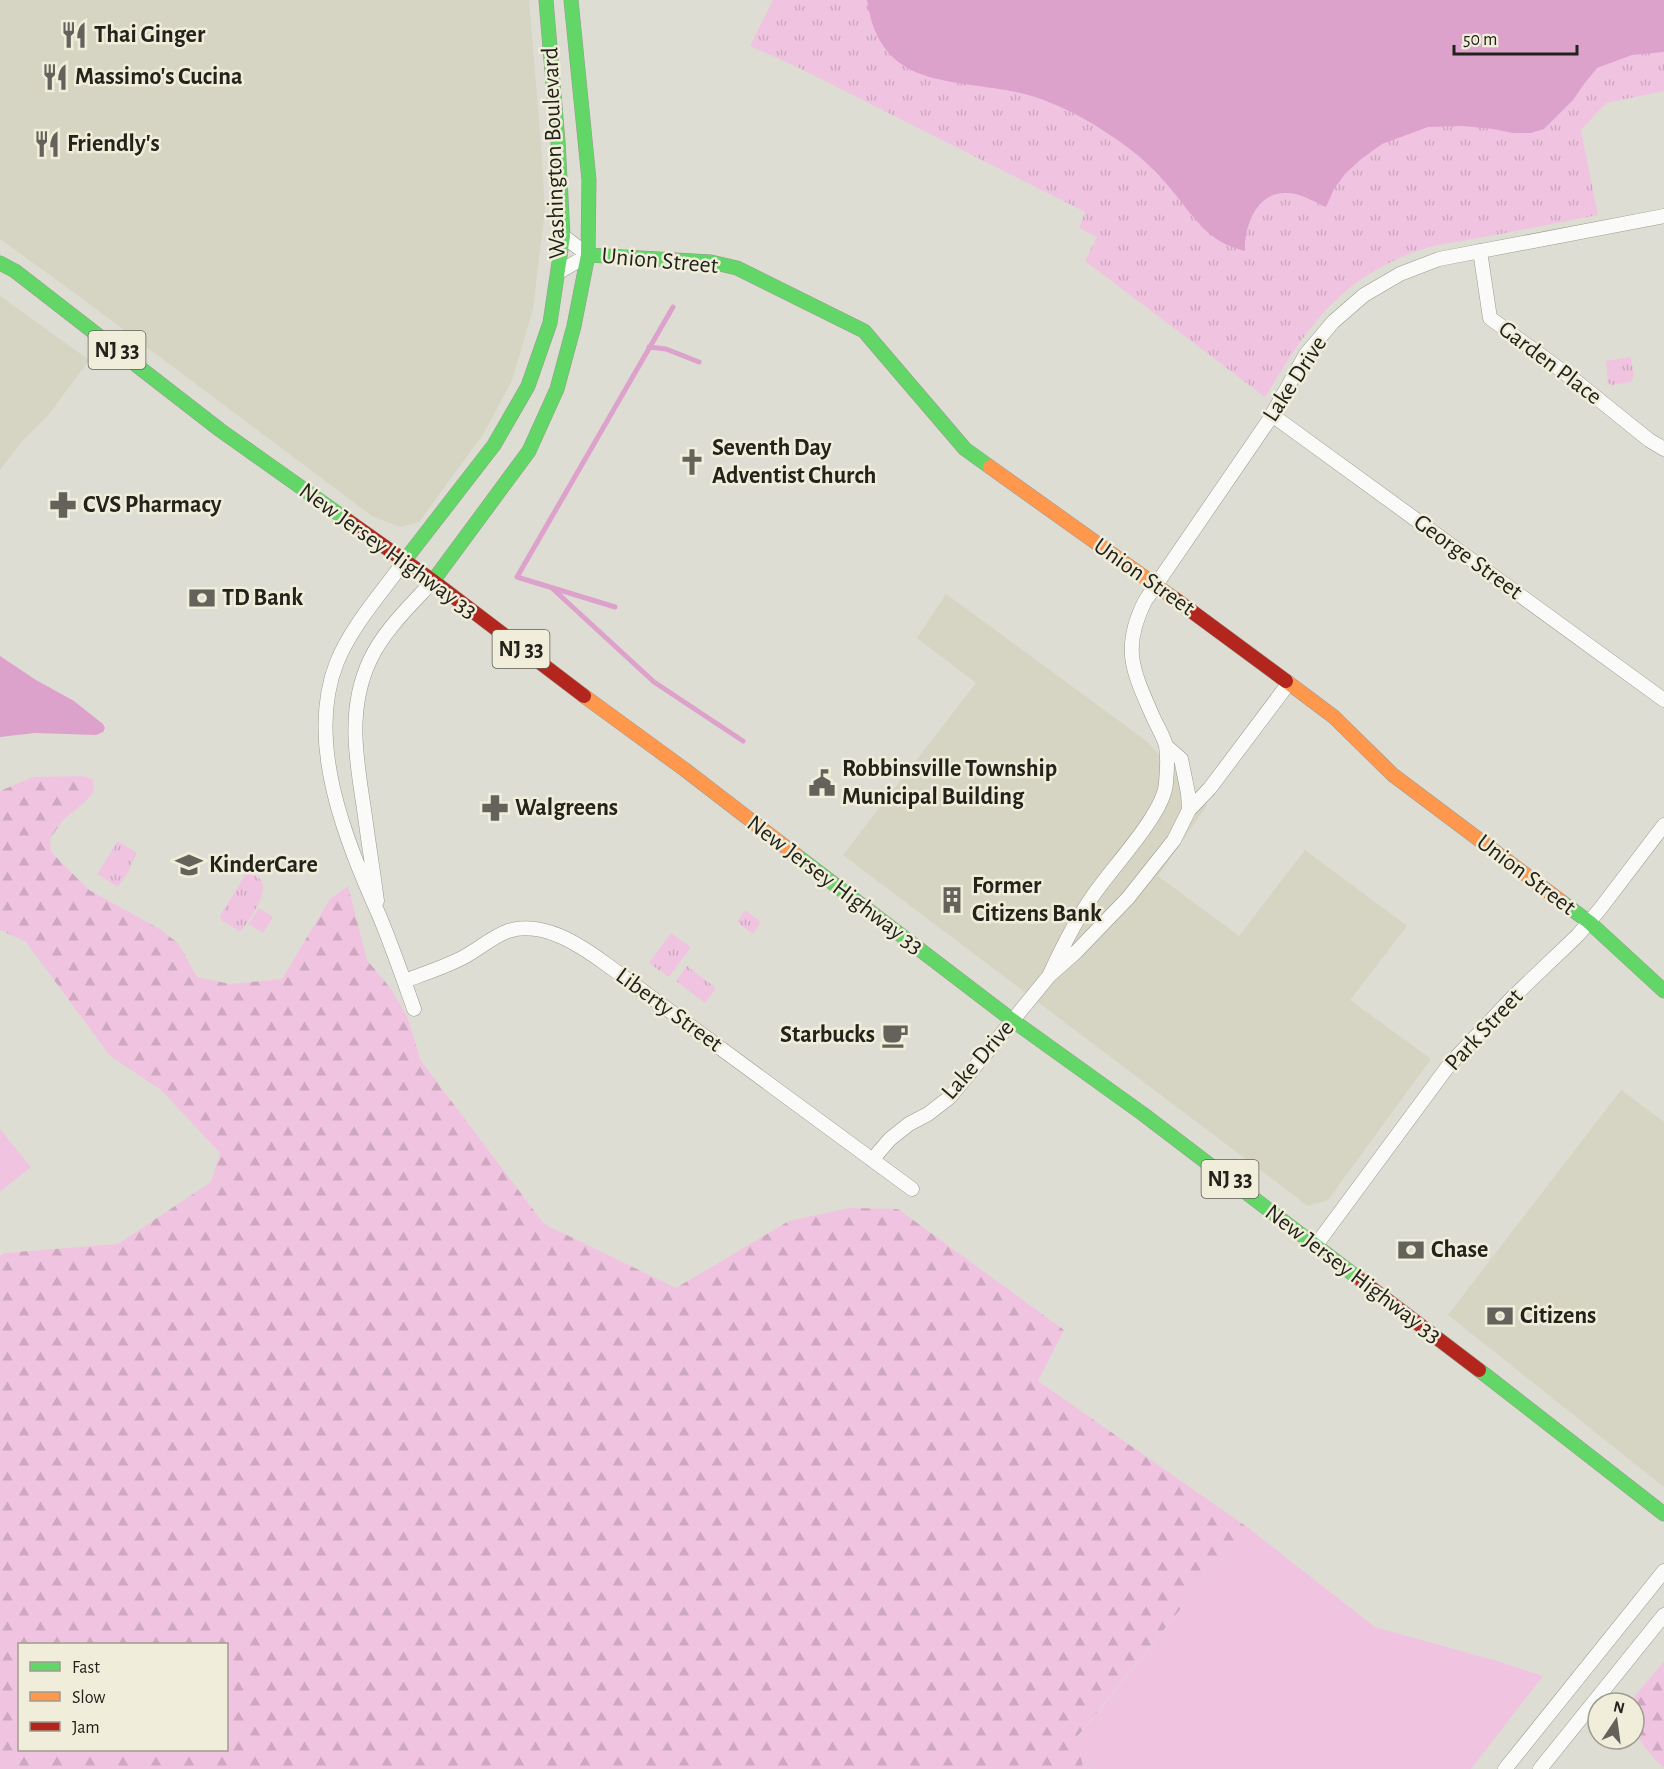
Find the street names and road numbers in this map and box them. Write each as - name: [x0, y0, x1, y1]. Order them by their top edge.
- street label: Washington Boulevard: [538, 47, 570, 259]
- street label: Union Street: [601, 244, 720, 278]
- street label: Garden Place: [1494, 317, 1606, 409]
- road number: NJ 33: [88, 331, 146, 369]
- street label: Lake Drive: [1259, 332, 1331, 426]
- street label: New Jersey Highway 33: [295, 479, 481, 623]
- street label: George Street: [1409, 510, 1527, 604]
- street label: Union Street: [1089, 534, 1199, 621]
- road number: NJ 33: [492, 630, 550, 668]
- street label: New Jersey Highway 33: [743, 811, 927, 959]
- street label: Union Street: [1472, 830, 1580, 920]
- street label: Liberty Street: [611, 963, 727, 1057]
- street label: Park Street: [1440, 984, 1528, 1075]
- street label: Lake Drive: [937, 1016, 1019, 1104]
- road number: NJ 33: [1202, 1160, 1258, 1198]
- street label: New Jersey Highway 33: [1261, 1200, 1445, 1348]

